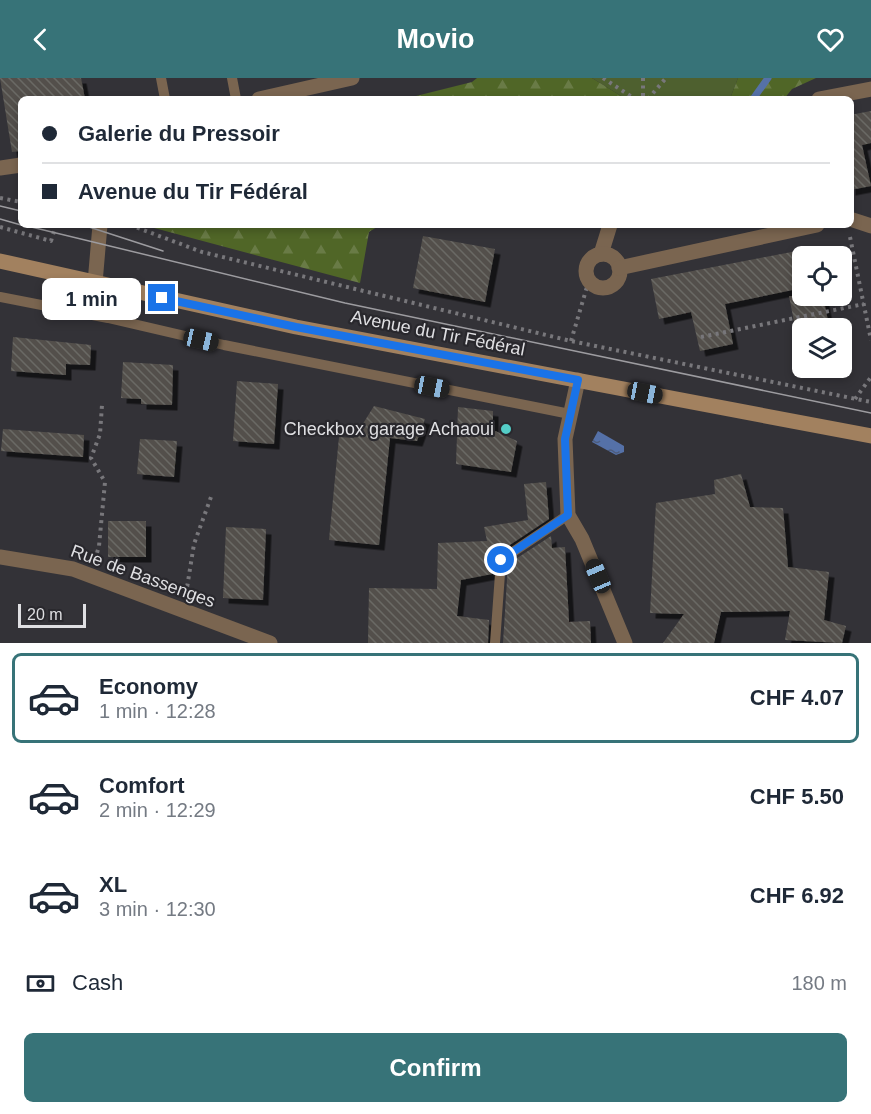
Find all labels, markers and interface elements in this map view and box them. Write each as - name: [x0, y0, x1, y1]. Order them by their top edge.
- icon: back: [24, 23, 57, 56]
- icon: heart: [814, 23, 847, 56]
- text: Movio: [397, 24, 475, 54]
- text: Galerie du Pressoir: [78, 121, 280, 146]
- text: Avenue du Tir Fédéral: [78, 179, 308, 204]
- map controls: [792, 246, 852, 378]
- button: locate: [792, 246, 852, 306]
- callout: 1 min: [42, 277, 141, 319]
- route end: [148, 284, 175, 311]
- text: 1 min: [65, 288, 118, 310]
- street label: Avenue du Tir Fédéral: [349, 306, 527, 360]
- button: layers: [792, 318, 852, 378]
- car: [181, 327, 221, 353]
- car: [413, 375, 451, 399]
- car: [626, 381, 664, 405]
- place label: Checkbox garage Achaoui: [284, 419, 494, 439]
- marker: Checkbox garage Achaoui: [499, 422, 513, 436]
- street label: Rue de Bassenges: [68, 541, 218, 611]
- route start: [487, 546, 514, 573]
- car: [583, 556, 613, 596]
- scale bar: [18, 601, 86, 628]
- text: 20 m: [27, 606, 63, 623]
- icon: car: [27, 671, 81, 725]
- text: Economy: [99, 674, 198, 699]
- text: CHF 4.07: [750, 685, 844, 710]
- text: 1 min · 12:28: [99, 700, 216, 722]
- icon: car: [27, 770, 81, 824]
- text: Comfort: [99, 773, 185, 798]
- text: CHF 5.50: [750, 784, 844, 809]
- text: 2 min · 12:29: [99, 799, 216, 821]
- icon: car: [27, 869, 81, 923]
- text: XL: [99, 872, 127, 897]
- text: CHF 6.92: [750, 883, 844, 908]
- text: 3 min · 12:30: [99, 898, 216, 920]
- icon: cash: [24, 967, 57, 1000]
- text: Cash: [72, 970, 123, 995]
- text: 180 m: [791, 972, 847, 994]
- button: Confirm: [24, 1033, 847, 1102]

